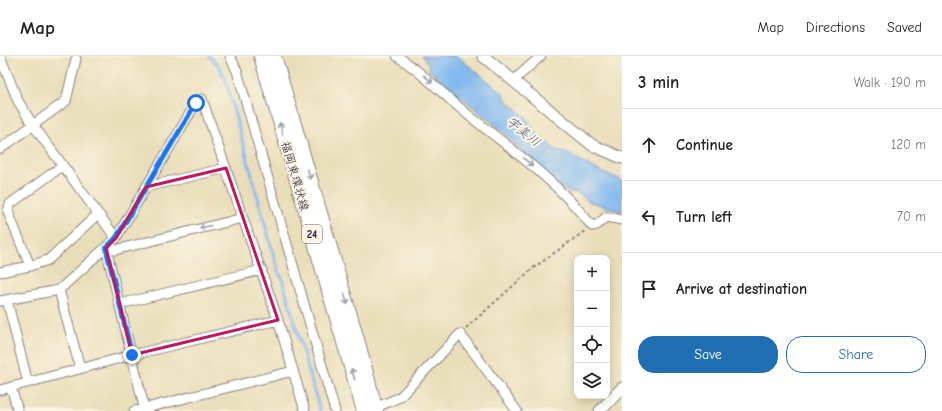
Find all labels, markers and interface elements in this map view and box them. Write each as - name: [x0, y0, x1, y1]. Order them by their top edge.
- text: Map: [20, 17, 55, 39]
- text: Map: [757, 19, 784, 36]
- text: Directions: [806, 19, 865, 36]
- text: Saved: [887, 19, 922, 36]
- text: 3 min: [638, 73, 679, 92]
- one-way arrow: [423, 75, 433, 84]
- text: Walk · 190 m: [854, 75, 926, 90]
- route start: [187, 94, 205, 112]
- water label: 宇美川: [504, 113, 544, 149]
- one-way arrow: [277, 121, 284, 134]
- icon: ahead: [638, 134, 660, 156]
- text: Continue: [676, 136, 733, 154]
- text: 120 m: [891, 137, 926, 152]
- street label: 福岡東環状線: [278, 139, 312, 213]
- one-way arrow: [523, 157, 534, 166]
- one-way arrow: [306, 167, 313, 180]
- icon: left: [638, 206, 660, 228]
- text: Turn left: [676, 208, 732, 226]
- text: 70 m: [897, 209, 926, 224]
- one-way arrow: [199, 224, 212, 231]
- road number: 24: [302, 225, 322, 243]
- map controls: [574, 255, 610, 399]
- button: +: [574, 255, 610, 291]
- icon: arrive: [638, 278, 660, 300]
- text: Arrive at destination: [676, 280, 807, 298]
- button: −: [574, 291, 610, 327]
- one-way arrow: [343, 292, 350, 305]
- button: locate: [574, 327, 610, 363]
- button: Save: [638, 336, 778, 373]
- button: Share: [786, 336, 926, 373]
- route end: [123, 346, 141, 364]
- button: layers: [574, 363, 610, 399]
- one-way arrow: [349, 367, 356, 380]

